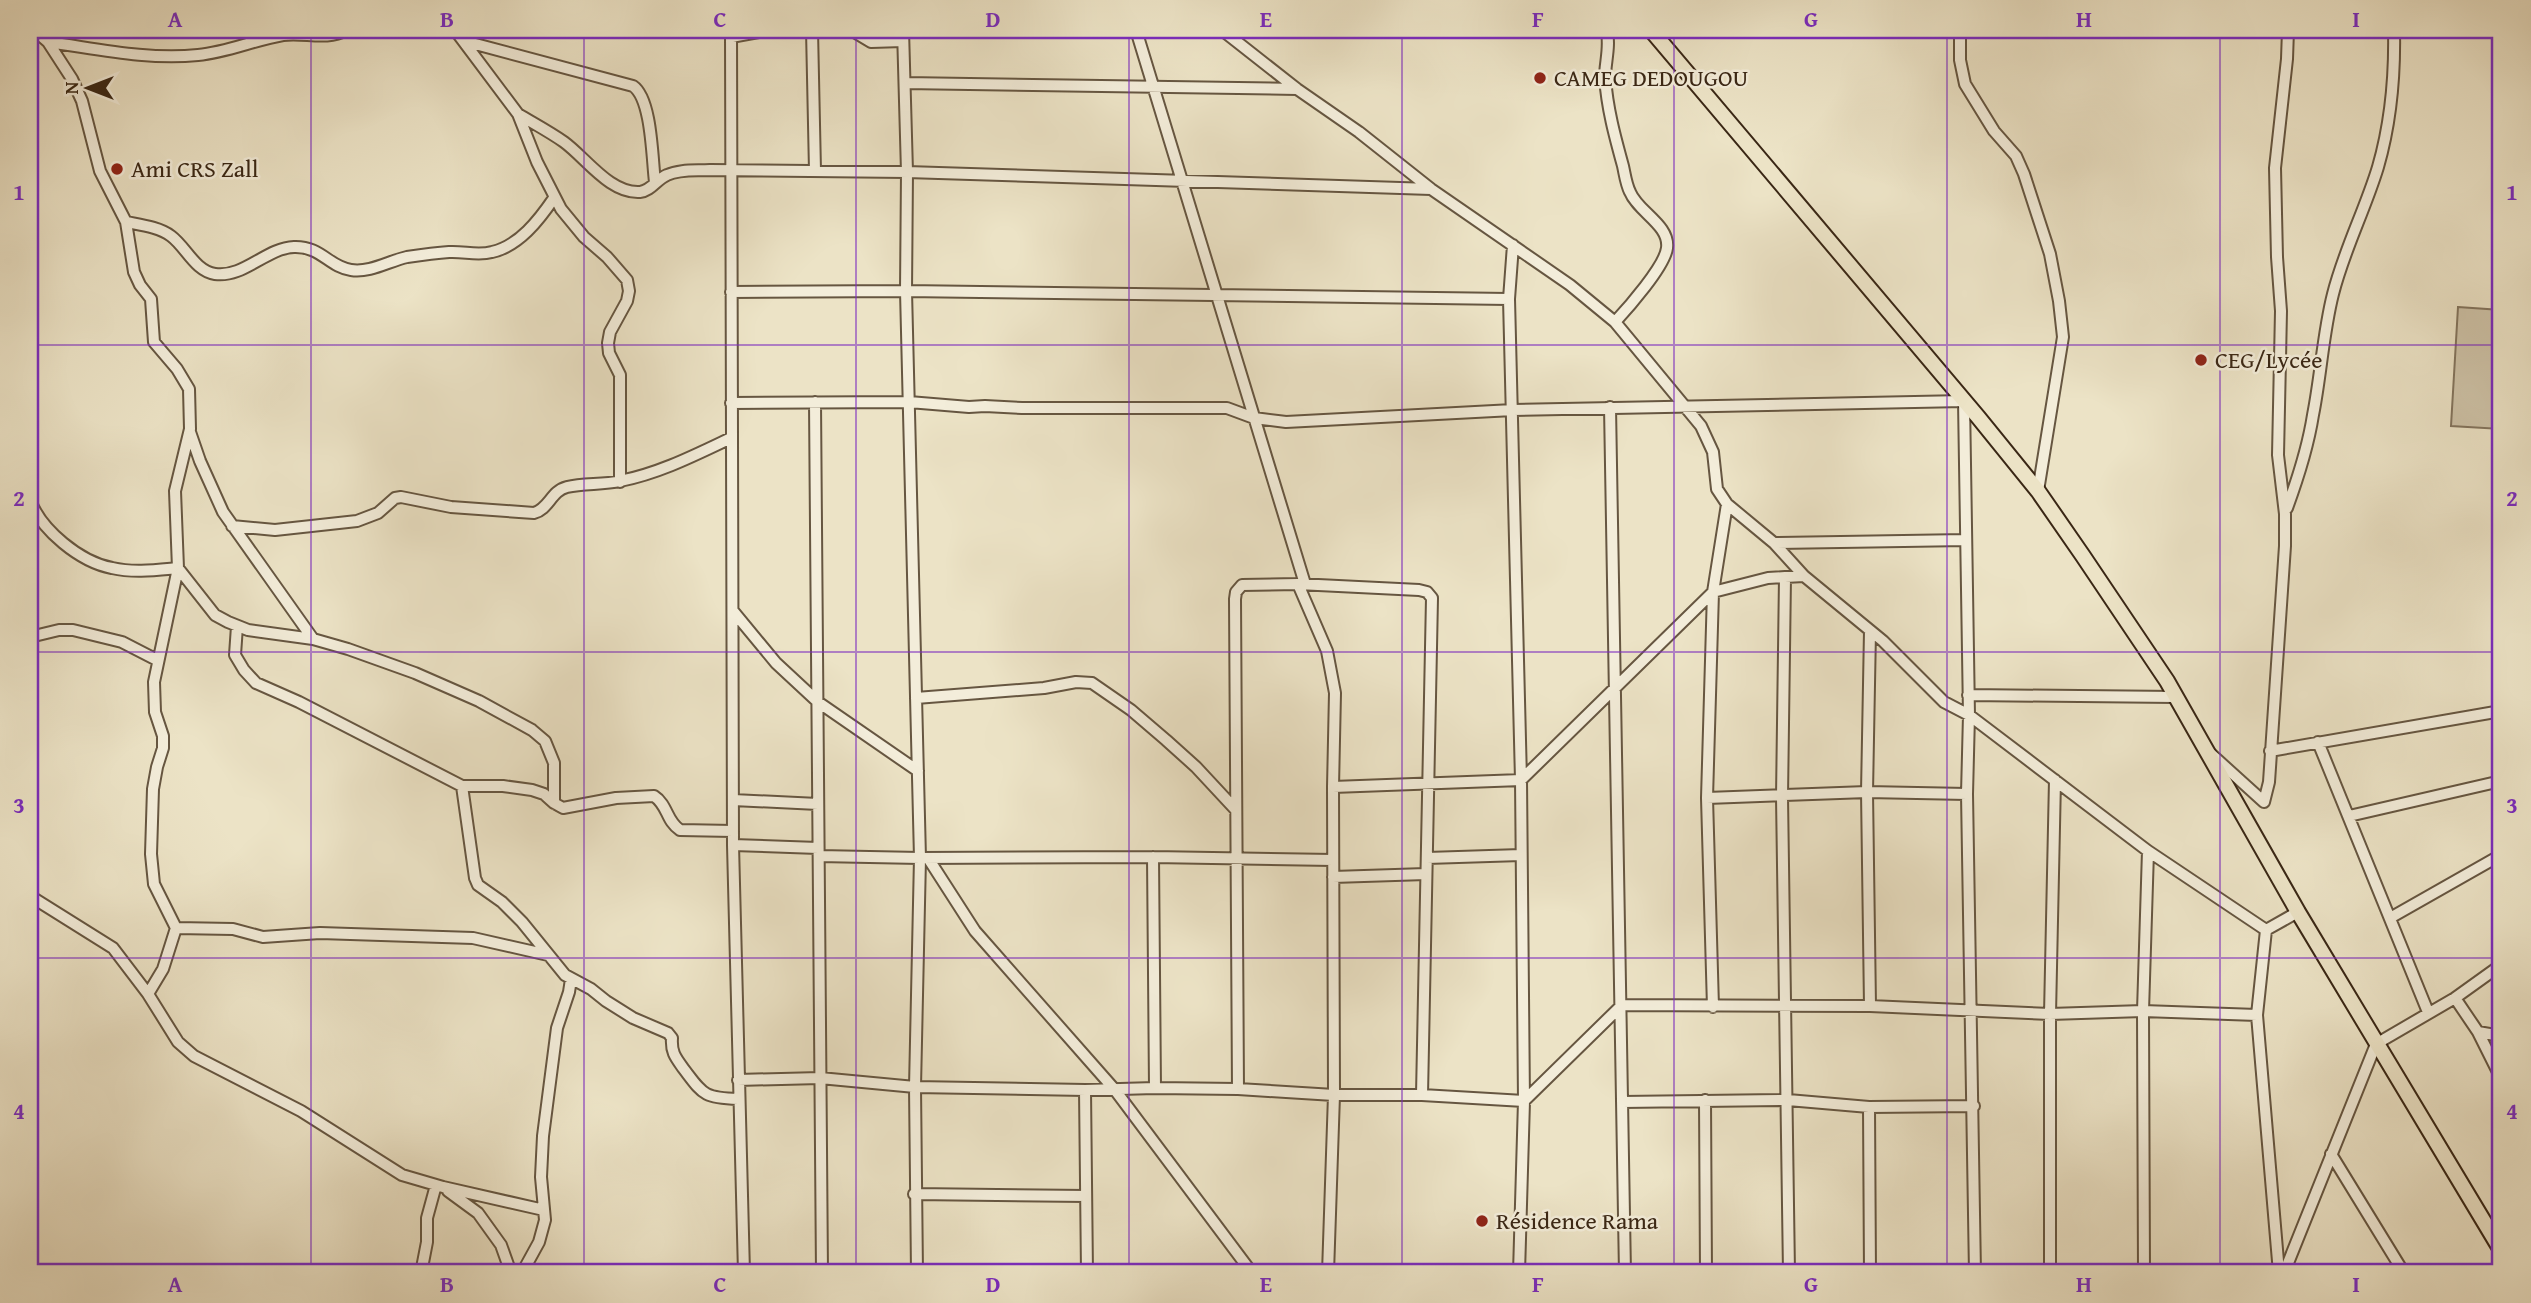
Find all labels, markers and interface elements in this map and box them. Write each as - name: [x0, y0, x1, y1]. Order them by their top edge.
- text: A: [168, 2, 183, 35]
- text: B: [440, 2, 454, 35]
- text: C: [713, 2, 727, 35]
- text: D: [986, 2, 1001, 35]
- text: E: [1260, 2, 1272, 35]
- text: F: [1532, 2, 1544, 35]
- text: G: [1804, 2, 1818, 35]
- text: H: [2076, 2, 2092, 35]
- text: I: [2352, 2, 2360, 35]
- north arrow: [52, 52, 122, 122]
- place label: CAMEG DEDOUGOU: [1554, 60, 1749, 95]
- marker: CAMEG DEDOUGOU: [1532, 70, 1548, 86]
- text: N: [57, 81, 85, 94]
- place label: Ami CRS Zall: [131, 151, 259, 186]
- marker: Ami CRS Zall: [109, 161, 125, 177]
- text: 1: [13, 175, 25, 208]
- text: 1: [2506, 175, 2518, 208]
- place label: CEG/Lycée: [2215, 342, 2322, 377]
- marker: CEG/Lycée: [2193, 352, 2209, 368]
- text: 2: [13, 481, 25, 514]
- text: 2: [2506, 481, 2518, 514]
- text: 3: [13, 788, 25, 821]
- text: 3: [2506, 788, 2518, 821]
- text: 4: [13, 1094, 25, 1127]
- text: 4: [2506, 1094, 2518, 1127]
- place label: Résidence Rama: [1496, 1203, 1659, 1238]
- marker: Résidence Rama: [1474, 1213, 1490, 1229]
- text: A: [168, 1267, 183, 1300]
- text: B: [440, 1267, 454, 1300]
- text: C: [713, 1267, 727, 1300]
- text: D: [986, 1267, 1001, 1300]
- text: E: [1260, 1267, 1272, 1300]
- text: F: [1532, 1267, 1544, 1300]
- text: G: [1804, 1267, 1818, 1300]
- text: H: [2076, 1267, 2092, 1300]
- text: I: [2352, 1267, 2360, 1300]

